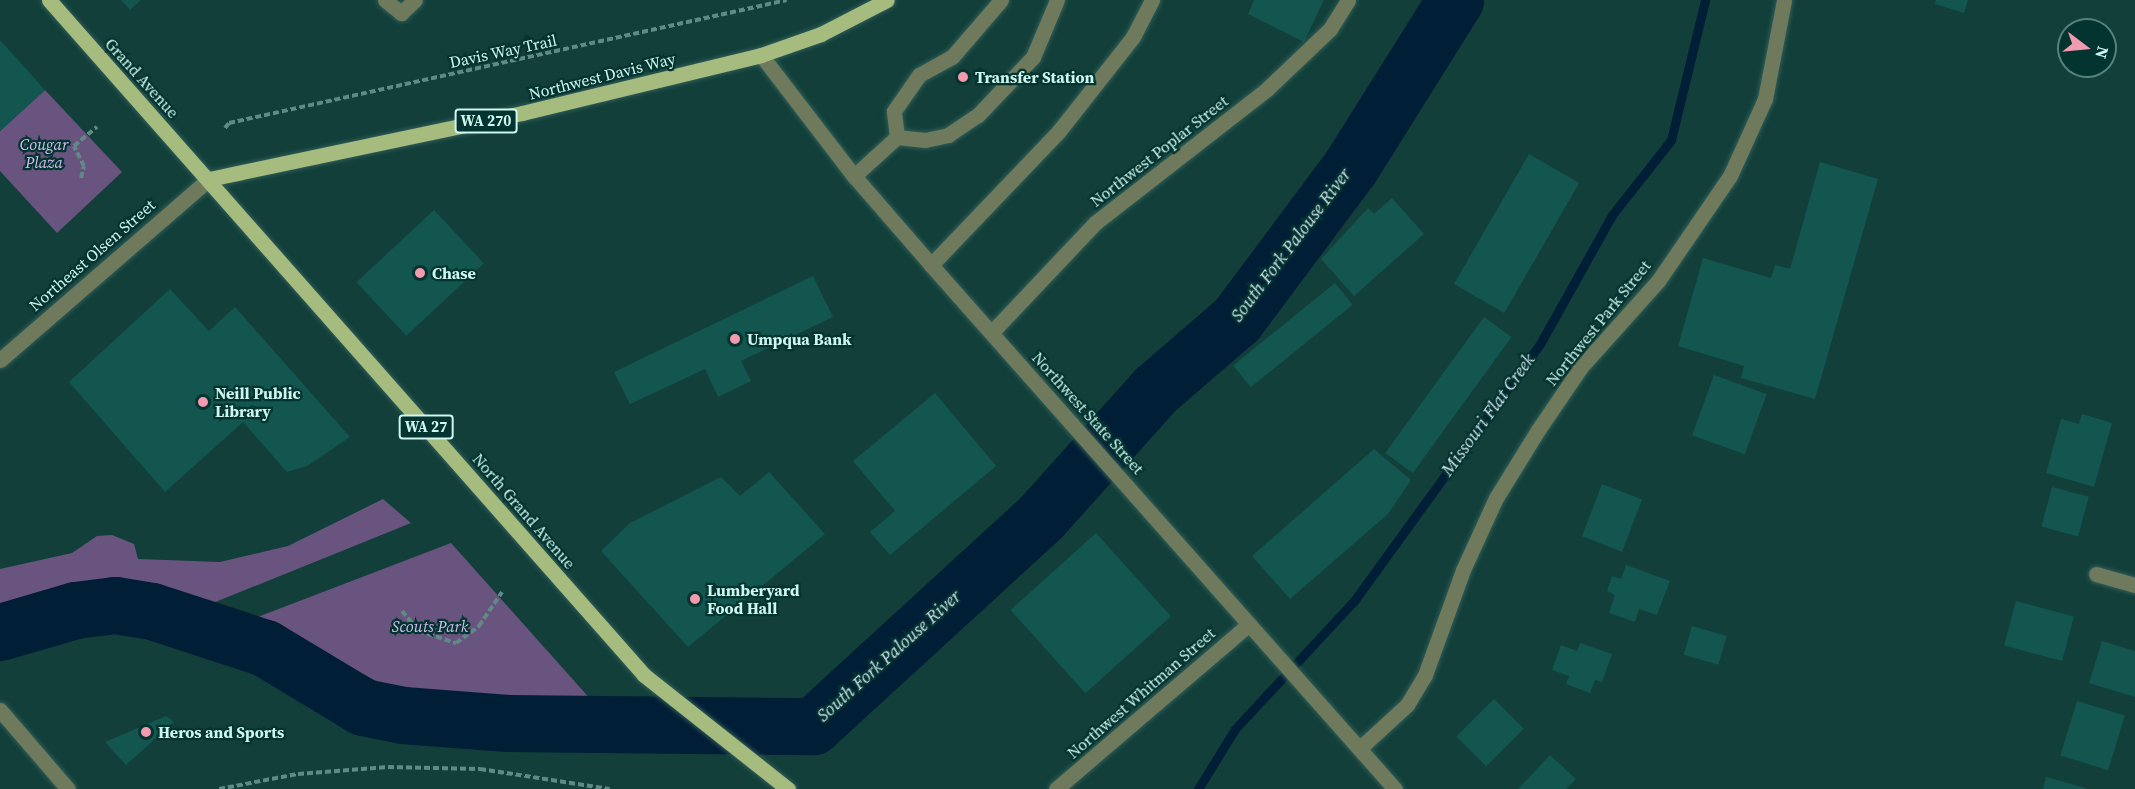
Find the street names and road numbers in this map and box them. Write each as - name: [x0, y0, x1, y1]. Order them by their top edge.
- street label: Davis Way Trail: [447, 30, 559, 72]
- street label: Grand Avenue: [101, 34, 183, 122]
- street label: Northwest Davis Way: [526, 48, 678, 104]
- street label: Northwest Poplar Street: [1086, 91, 1232, 211]
- road number: WA 270: [454, 109, 518, 133]
- street label: Northeast Olsen Street: [25, 195, 159, 315]
- street label: Northwest Park Street: [1542, 256, 1654, 390]
- street label: Northwest State Street: [1028, 348, 1148, 478]
- road number: WA 27: [398, 415, 454, 439]
- street label: North Grand Avenue: [469, 449, 579, 573]
- street label: Northwest Whitman Street: [1063, 623, 1219, 763]

